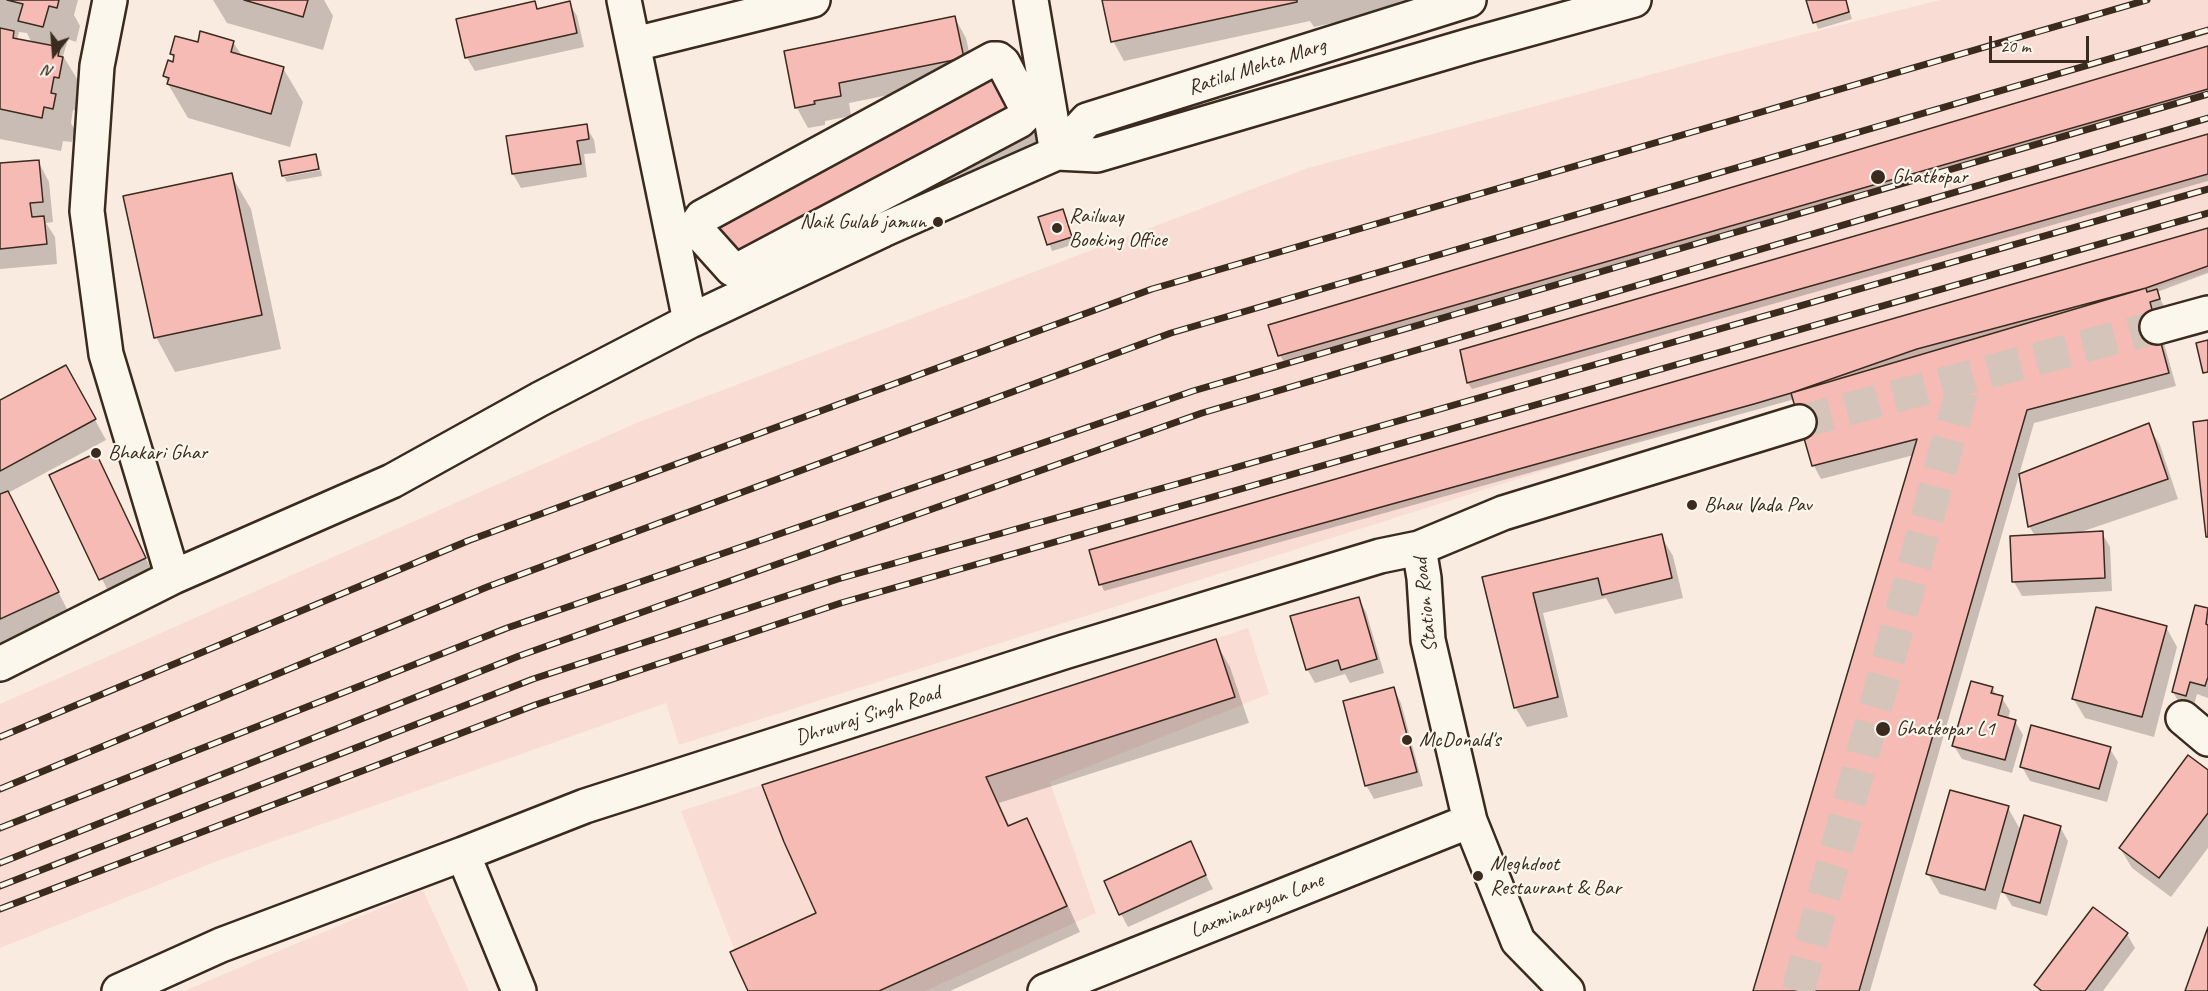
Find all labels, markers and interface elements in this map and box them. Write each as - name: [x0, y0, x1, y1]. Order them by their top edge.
- north arrow: [24, 24, 84, 84]
- scale bar: [1992, 24, 2092, 62]
- street label: Ratilal Mehta Marg: [1185, 33, 1329, 101]
- text: 20 m: [2000, 35, 2031, 57]
- text: N: [41, 60, 56, 82]
- place label: Ghatkopar: [1892, 164, 1967, 190]
- marker: Ghatkopar: [1869, 168, 1887, 186]
- place label: Railway Booking Office: [1069, 203, 1167, 253]
- place label: Naik Gulab jamun: [800, 209, 926, 235]
- marker: Naik Gulab jamun: [931, 215, 945, 229]
- marker: Railway Booking Office: [1050, 221, 1064, 235]
- place label: Bhakari Ghar: [108, 440, 207, 466]
- marker: Bhakari Ghar: [89, 446, 103, 460]
- place label: Bhau Vada Pav: [1704, 492, 1811, 518]
- marker: Bhau Vada Pav: [1685, 498, 1699, 512]
- street label: Station Road: [1409, 557, 1443, 653]
- street label: Dhruvraj Singh Road: [792, 681, 944, 751]
- place label: Ghatkopar L1: [1896, 716, 1995, 742]
- marker: Ghatkopar L1: [1874, 720, 1892, 738]
- place label: McDonald's: [1419, 727, 1500, 753]
- marker: McDonald's: [1400, 733, 1414, 747]
- place label: Meghdoot Restaurant & Bar: [1490, 851, 1621, 901]
- street label: Laxminarayan Lane: [1187, 868, 1327, 944]
- marker: Meghdoot Restaurant & Bar: [1471, 869, 1485, 883]

